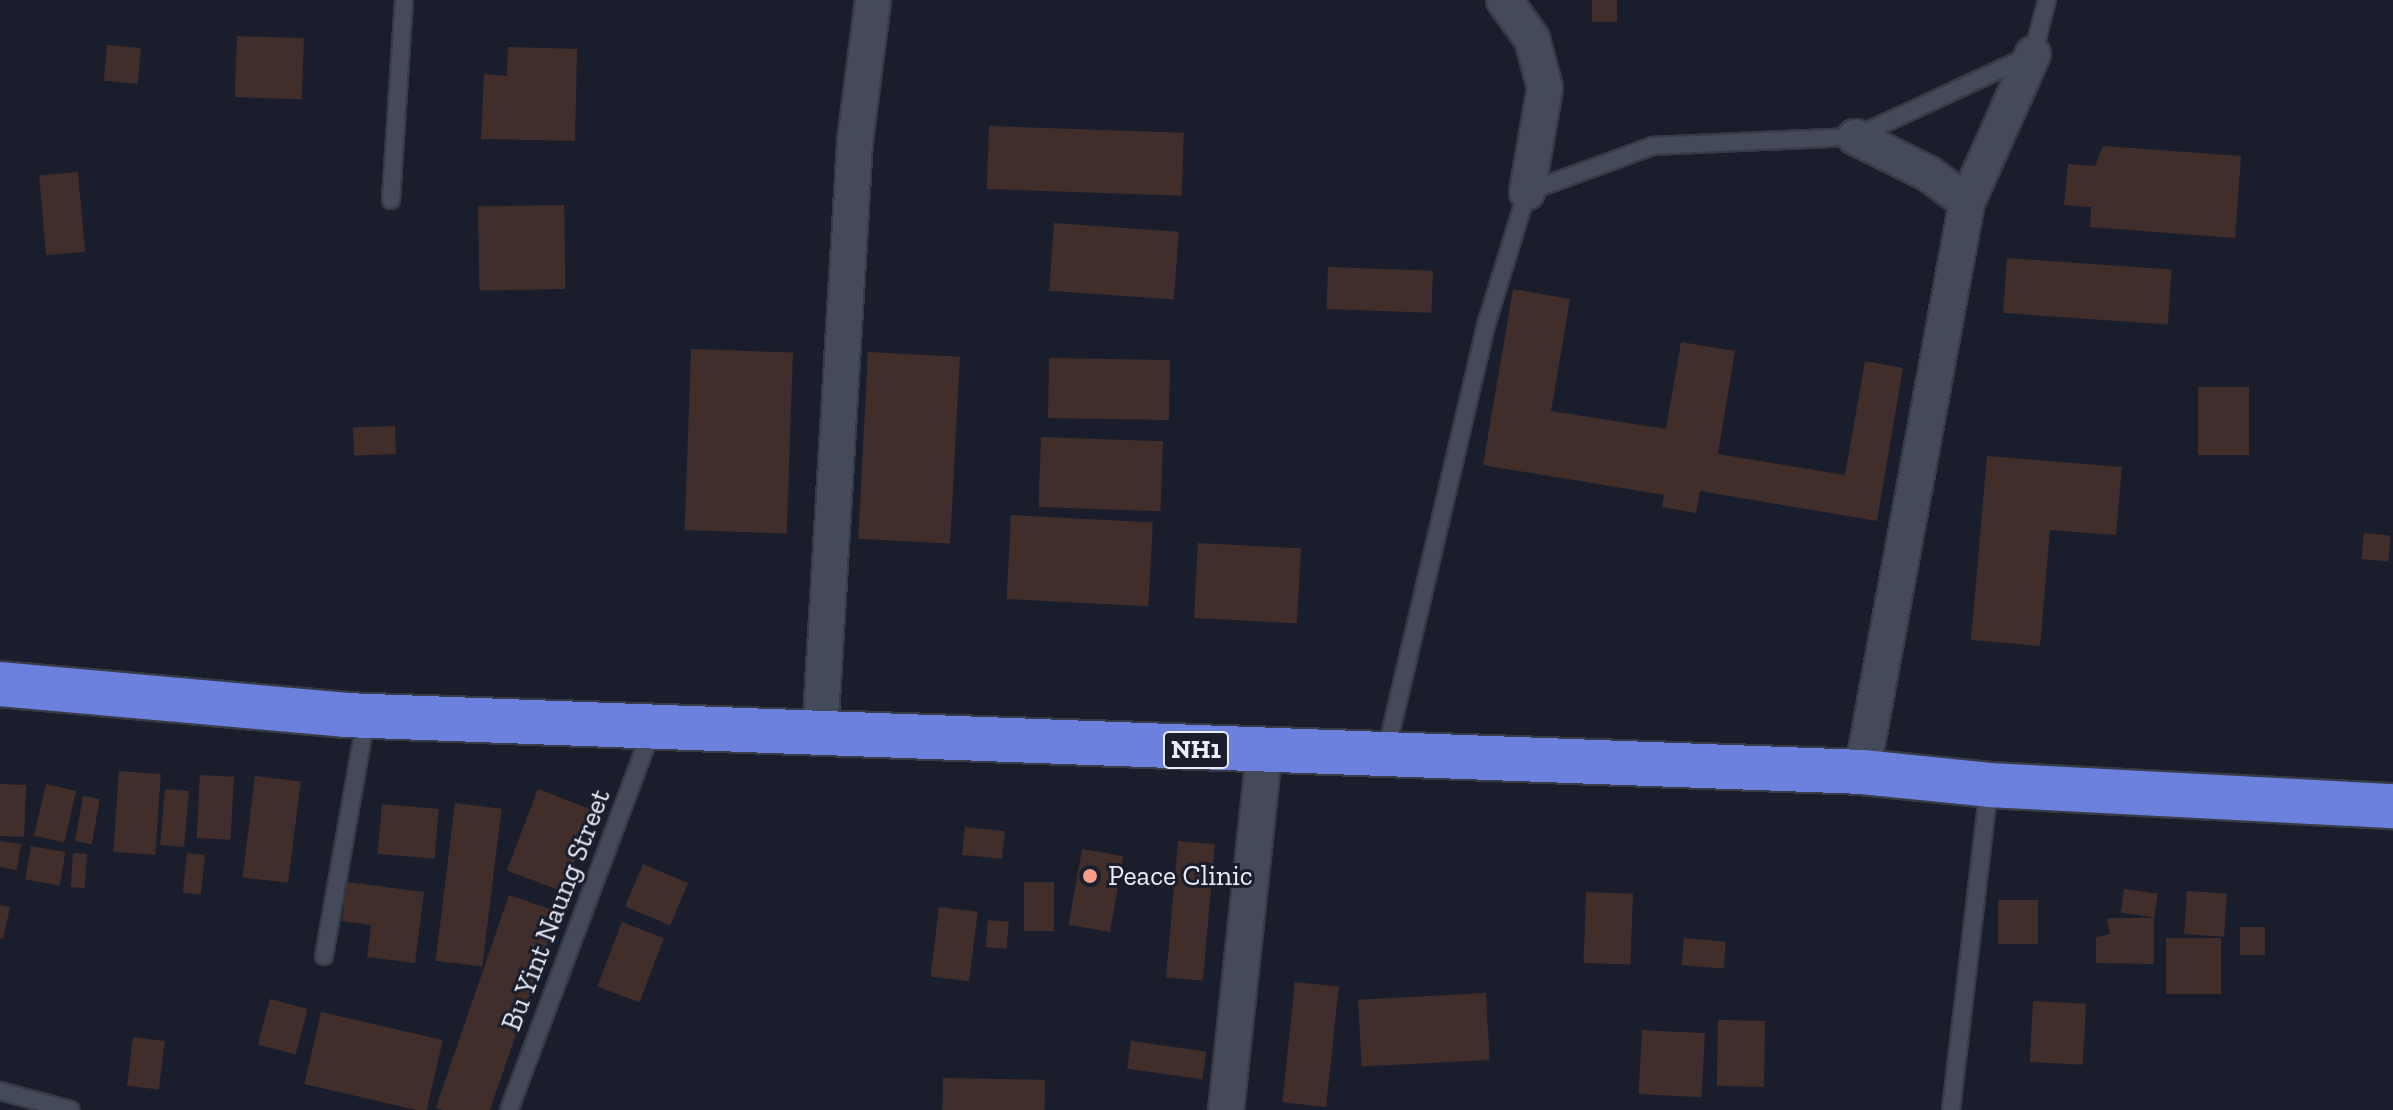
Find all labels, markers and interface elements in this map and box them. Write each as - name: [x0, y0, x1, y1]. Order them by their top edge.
- road number: NH1: [1162, 728, 1230, 772]
- street label: Bu Yint Naung Street: [494, 784, 618, 1036]
- place label: Peace Clinic: [1108, 859, 1253, 893]
- marker: Peace Clinic: [1079, 865, 1101, 887]

